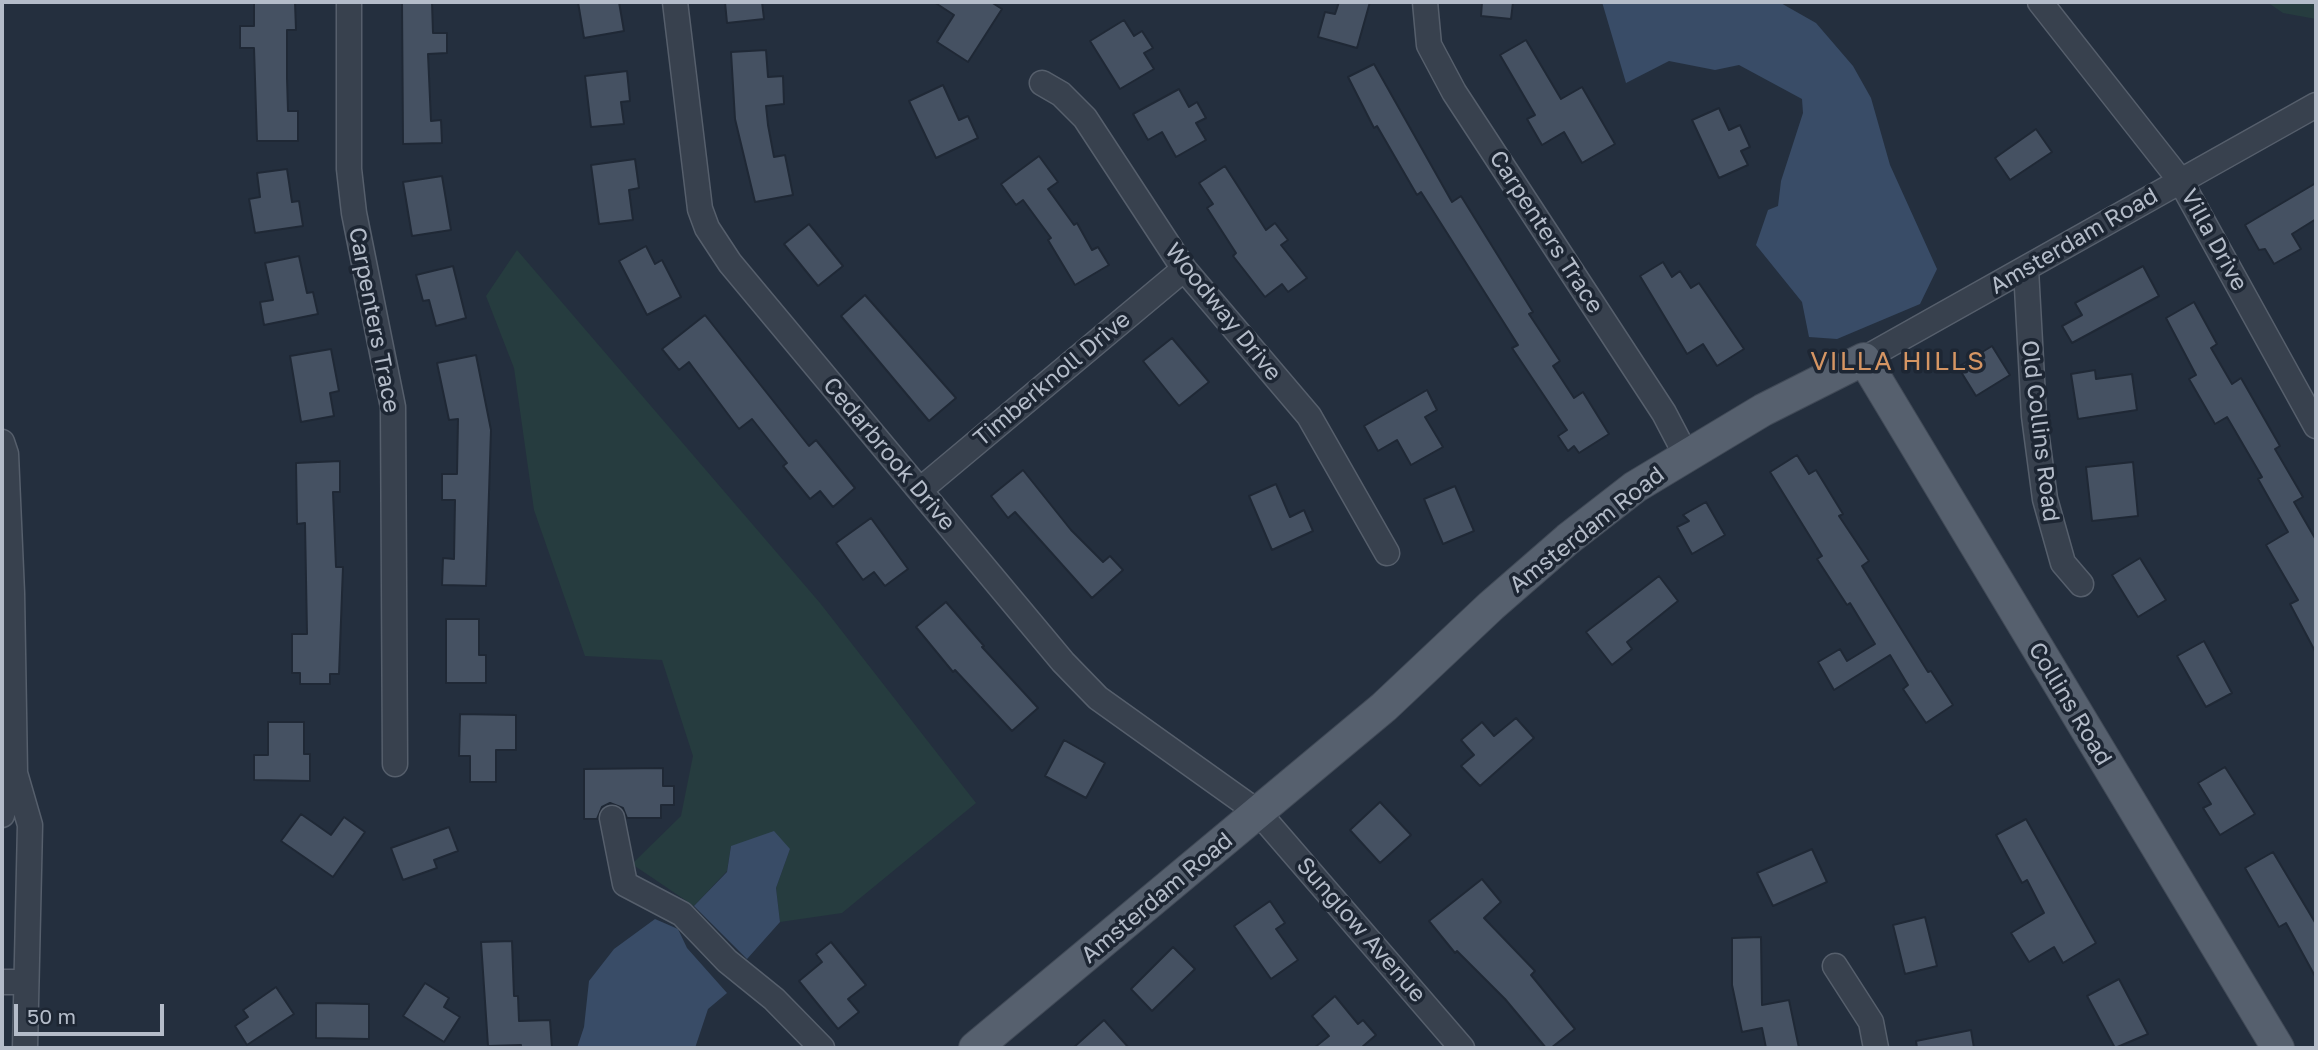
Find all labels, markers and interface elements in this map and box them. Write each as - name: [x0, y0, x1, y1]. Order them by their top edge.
- street label: Carpenters Trace: [1483, 146, 1609, 318]
- street label: Amsterdam Road: [1985, 182, 2163, 300]
- street label: Villa Drive: [2175, 184, 2253, 296]
- street label: Carpenters Trace: [342, 225, 406, 415]
- street label: Woodway Drive: [1159, 238, 1287, 386]
- street label: Timberknoll Drive: [968, 306, 1136, 452]
- street label: Old Collins Road: [2015, 339, 2065, 523]
- district label: VILLA HILLS: [1812, 346, 1984, 378]
- street label: Cedarbrook Drive: [817, 372, 961, 536]
- street label: Amsterdam Road: [1504, 461, 1670, 599]
- street label: Collins Road: [2022, 637, 2118, 771]
- street label: Amsterdam Road: [1076, 827, 1238, 969]
- street label: Sunglow Avenue: [1290, 852, 1432, 1008]
- scale bar: [18, 990, 168, 1034]
- text: 50 m: [27, 1003, 76, 1029]

